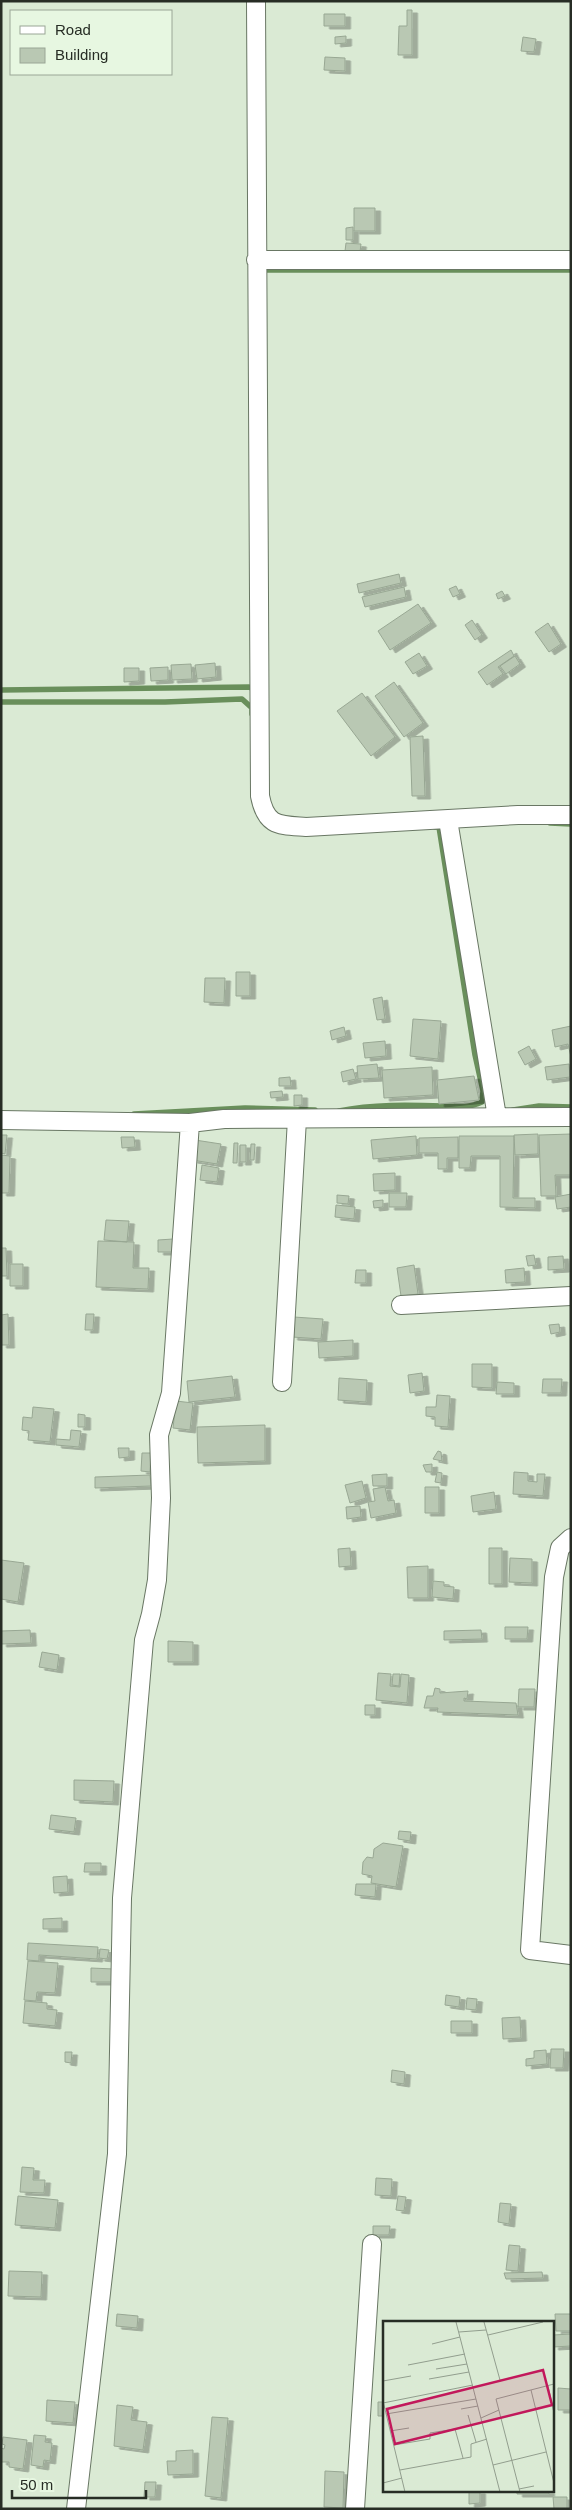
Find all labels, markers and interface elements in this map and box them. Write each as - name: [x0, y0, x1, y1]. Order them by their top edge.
- legend: [10, 10, 172, 75]
- text: Road: [55, 21, 91, 38]
- text: Building: [55, 46, 108, 63]
- inset map: [383, 2321, 554, 2492]
- scale bar: [12, 2468, 146, 2500]
- text: 50 m: [20, 2476, 53, 2493]

